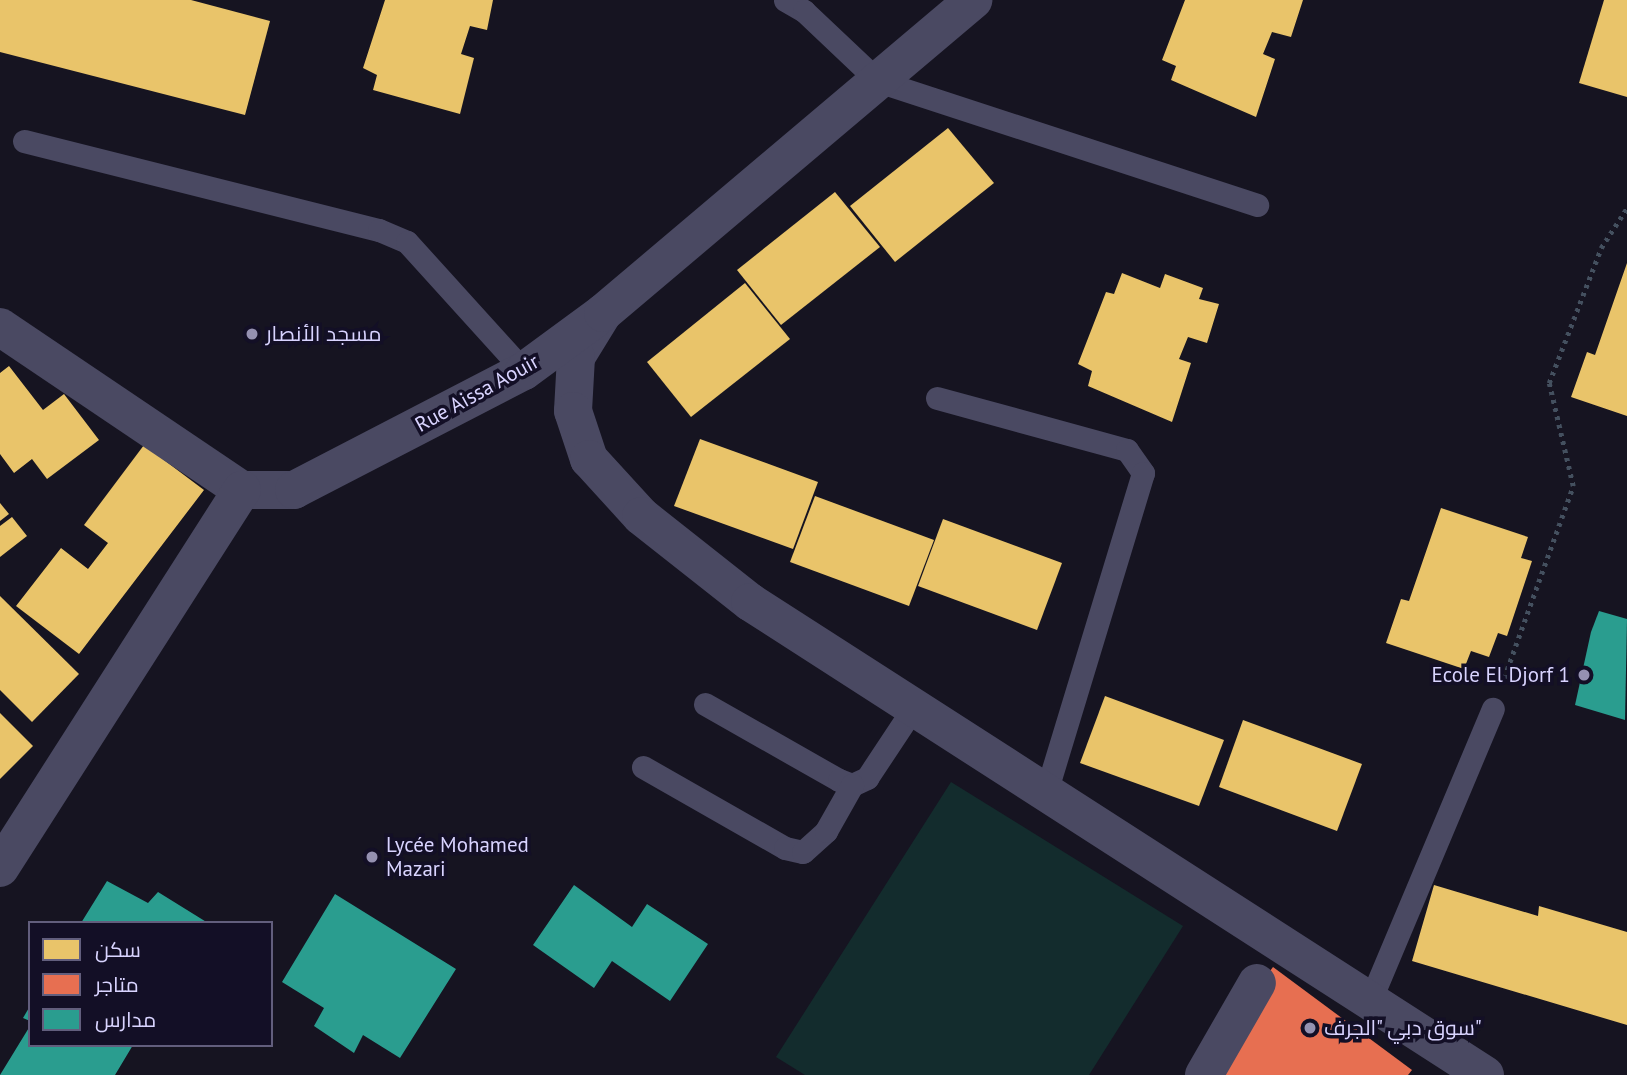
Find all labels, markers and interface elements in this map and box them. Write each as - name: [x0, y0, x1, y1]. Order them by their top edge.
- place label: مسجد الأنصار: [266, 321, 381, 347]
- marker: مسجد الأنصار: [244, 326, 260, 342]
- street label: Rue Aissa Aouir: [410, 348, 544, 438]
- place label: Ecole El Djorf 1: [1432, 662, 1570, 688]
- marker: Ecole El Djorf 1: [1576, 667, 1592, 683]
- place label: Lycée Mohamed Mazari: [386, 832, 529, 882]
- marker: Lycée Mohamed Mazari: [364, 849, 380, 865]
- legend: [28, 921, 273, 1047]
- text: سكن: [95, 936, 141, 963]
- text: متاجر: [95, 971, 139, 998]
- text: مدارس: [95, 1006, 156, 1033]
- place label: سوق دبي "الجرف": [1324, 1015, 1483, 1041]
- marker: سوق دبي "الجرف": [1302, 1020, 1318, 1036]

